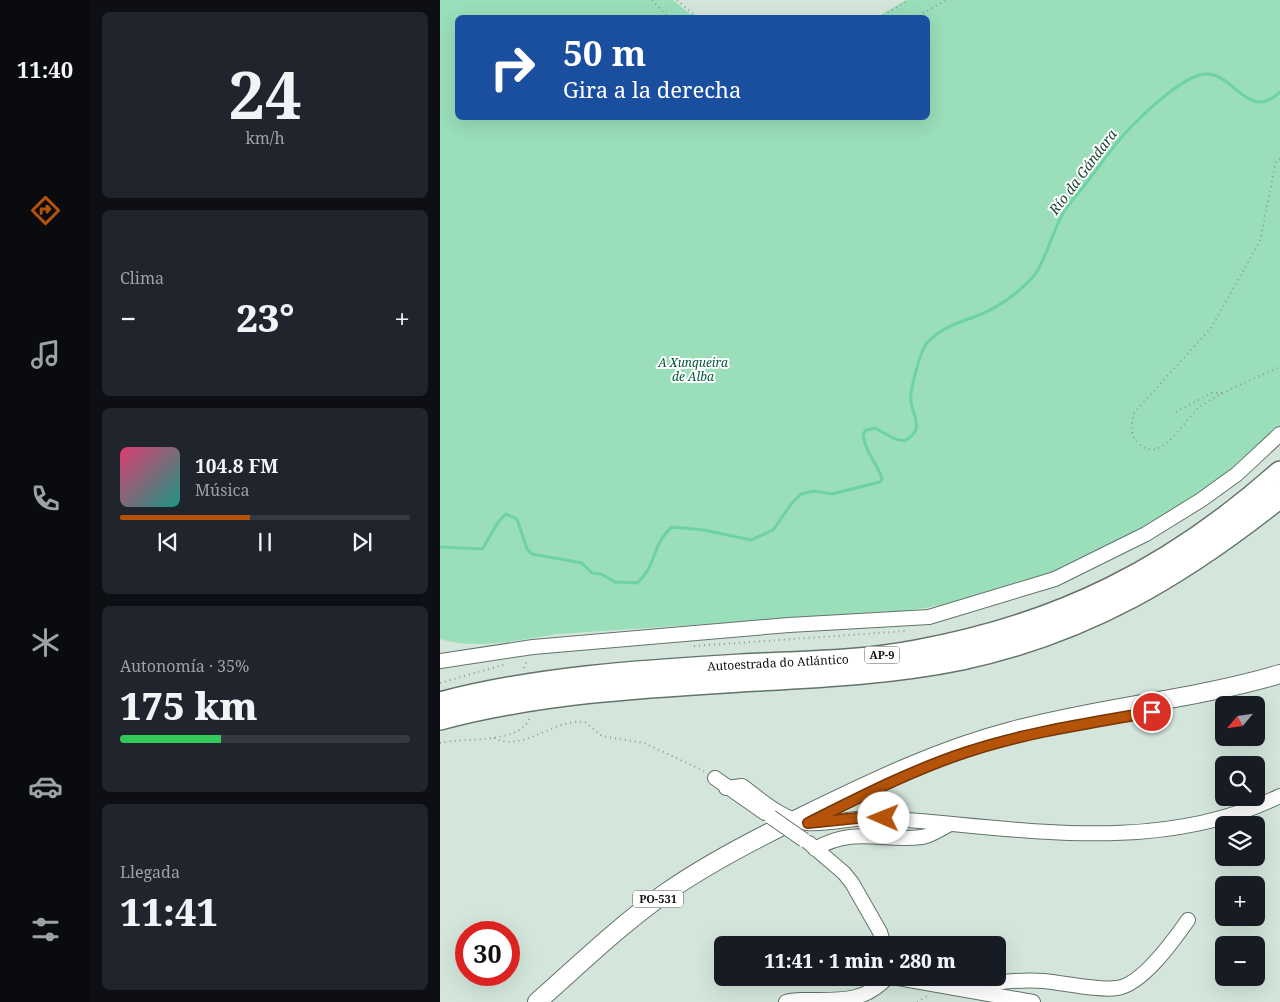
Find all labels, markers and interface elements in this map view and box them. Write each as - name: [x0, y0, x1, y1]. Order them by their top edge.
- text: 50 m: [563, 29, 646, 76]
- icon: right: [480, 35, 545, 100]
- text: 24: [228, 50, 302, 138]
- text: 11:40: [17, 54, 73, 84]
- text: Gira a la derecha: [563, 74, 741, 104]
- water label: Río da Gándara: [1044, 124, 1121, 219]
- text: km/h: [245, 127, 285, 149]
- icon: directions: [28, 193, 63, 228]
- text: Clima: [120, 267, 164, 289]
- text: 23°: [236, 291, 294, 343]
- text: −: [120, 299, 136, 337]
- text: +: [394, 299, 410, 337]
- icon: music: [28, 337, 63, 372]
- park label: A Xunqueira de Alba: [657, 354, 728, 385]
- text: 104.8 FM: [195, 453, 278, 479]
- text: Música: [195, 479, 249, 501]
- icon: phone: [28, 481, 63, 516]
- icon: previous: [154, 528, 182, 556]
- icon: pause: [251, 528, 279, 556]
- icon: next: [348, 528, 376, 556]
- icon: climate: [28, 625, 63, 660]
- road number: AP-9: [864, 646, 900, 664]
- street label: Autoestrada do Atlántico: [707, 650, 849, 675]
- text: Autonomía · 35%: [120, 655, 249, 677]
- text: 175 km: [120, 679, 258, 731]
- pin: [1131, 691, 1173, 733]
- north arrow: [1215, 696, 1265, 746]
- map controls: [1215, 696, 1265, 986]
- icon: arrive: [1138, 698, 1166, 726]
- button: search: [1215, 756, 1265, 806]
- icon: car: [28, 769, 63, 804]
- position arrow: [857, 791, 909, 843]
- button: layers: [1215, 816, 1265, 866]
- text: Llegada: [120, 861, 180, 883]
- button: +: [1215, 876, 1265, 926]
- text: 11:41: [120, 885, 218, 937]
- road number: PO-531: [633, 891, 683, 908]
- icon: filters: [28, 912, 63, 947]
- speed limit sign: 30: [455, 921, 520, 986]
- button: −: [1215, 936, 1265, 986]
- text: 11:41 · 1 min · 280 m: [764, 948, 956, 974]

